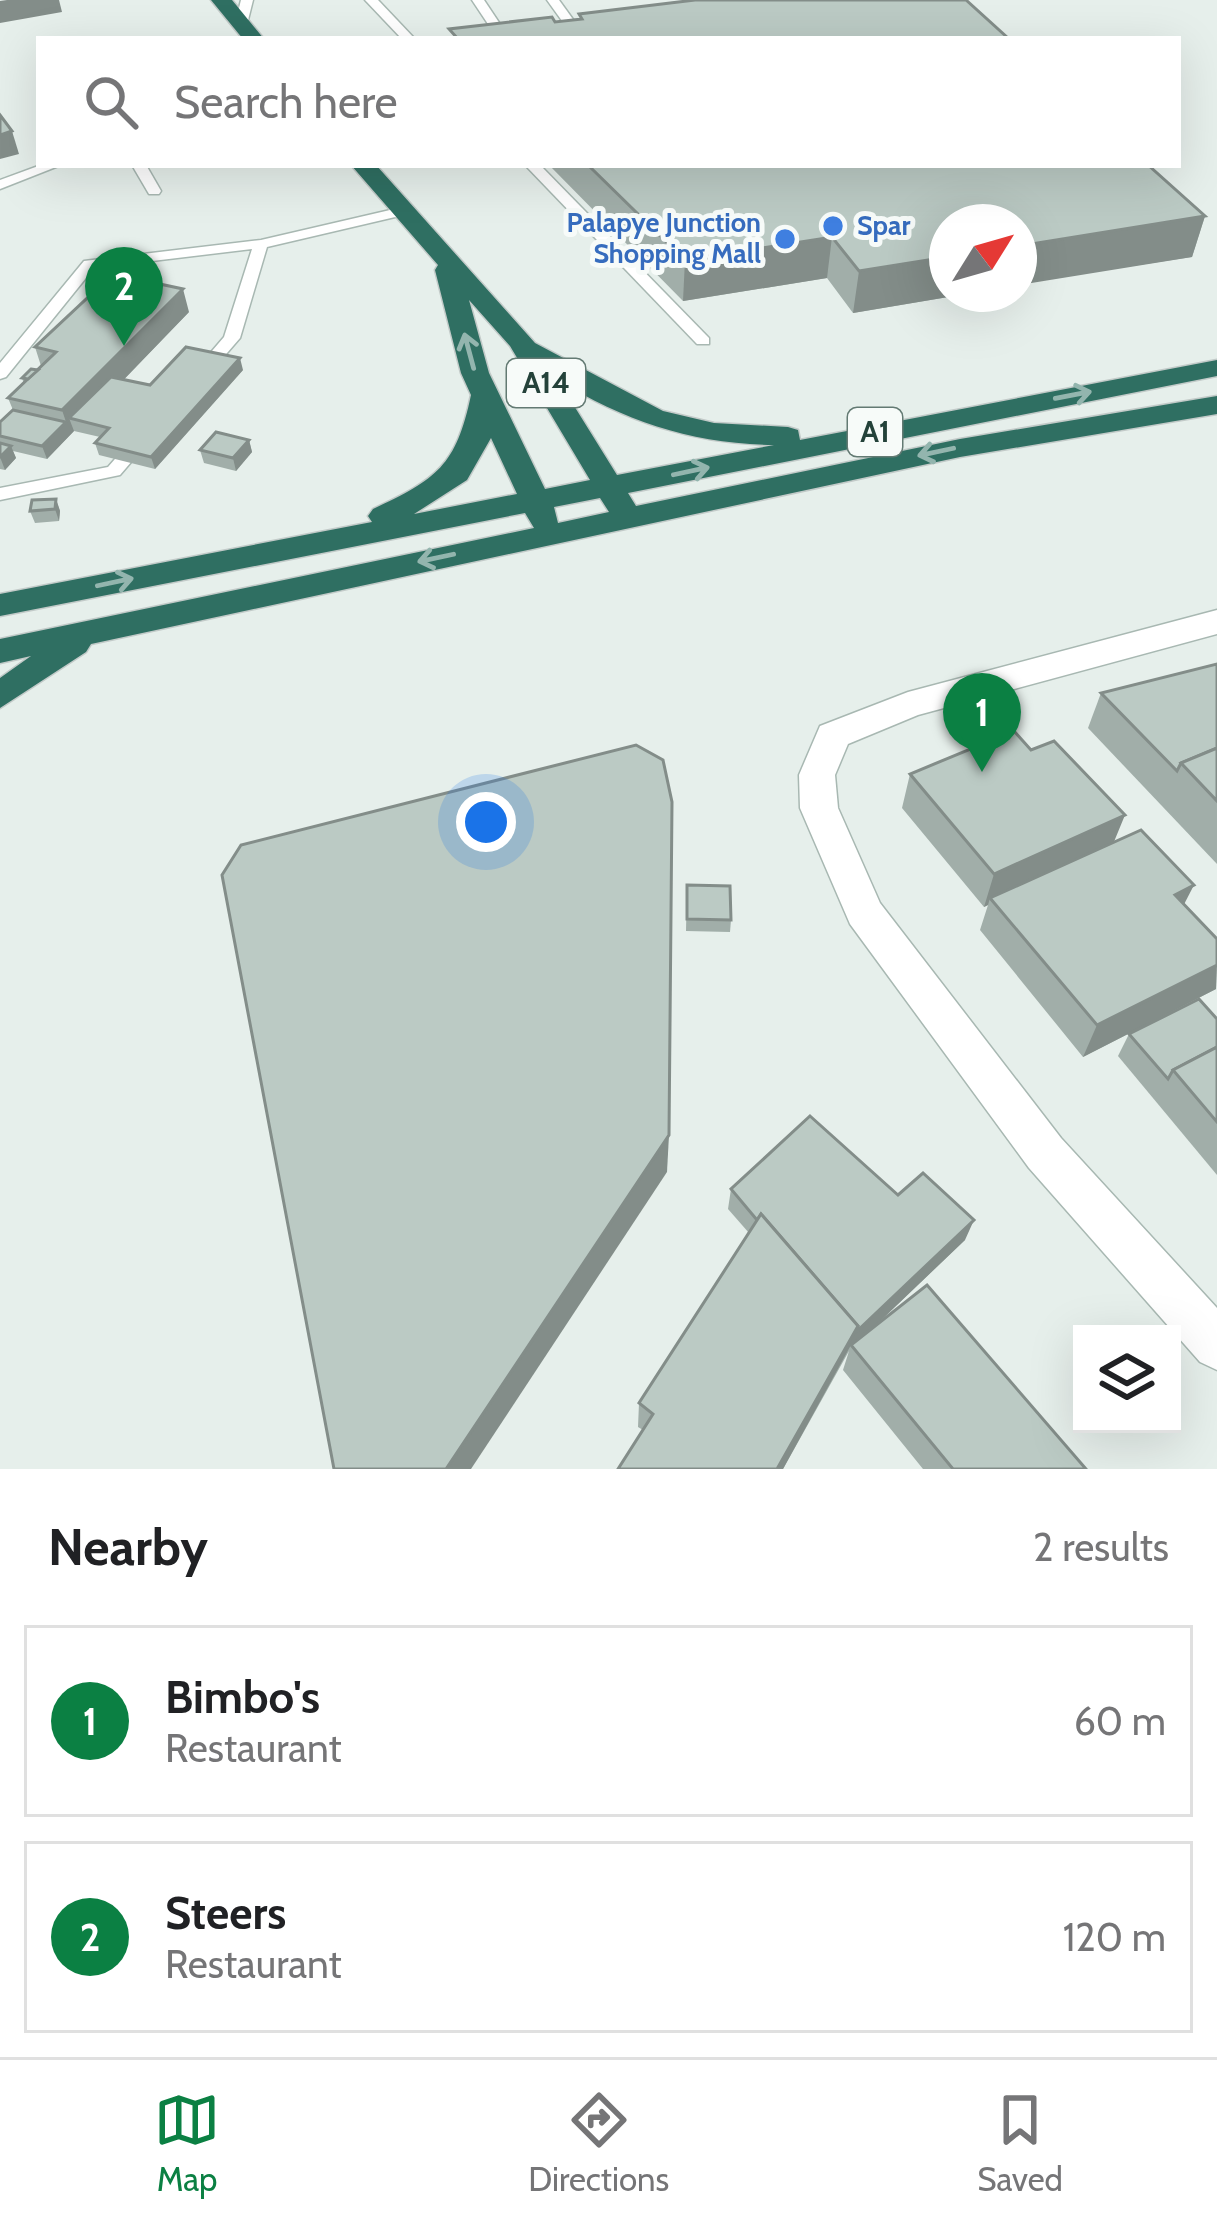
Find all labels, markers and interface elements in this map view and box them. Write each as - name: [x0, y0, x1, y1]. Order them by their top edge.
- search box: [36, 36, 1181, 168]
- icon: search: [78, 69, 144, 135]
- text: Search here: [174, 75, 398, 129]
- north arrow: [929, 204, 1037, 312]
- place label: Palapye Junction Shopping Mall: [567, 206, 761, 270]
- place label: Spar: [857, 209, 910, 242]
- marker: Spar: [820, 213, 846, 239]
- marker: Palapye Junction Shopping Mall: [772, 226, 798, 252]
- pin: 2: [85, 247, 163, 346]
- one-way arrow: [457, 332, 479, 370]
- road number: A14: [507, 359, 585, 407]
- one-way arrow: [1053, 383, 1092, 405]
- road number: A1: [848, 408, 902, 456]
- one-way arrow: [918, 442, 956, 465]
- one-way arrow: [671, 459, 709, 482]
- one-way arrow: [418, 548, 456, 571]
- one-way arrow: [94, 570, 133, 592]
- pin: 1: [943, 673, 1021, 772]
- your location: [456, 792, 516, 852]
- map controls: [1073, 1325, 1181, 1433]
- button: layers: [1073, 1325, 1181, 1433]
- text: Nearby: [48, 1516, 208, 1578]
- text: 2 results: [1033, 1523, 1169, 1571]
- text: Bimbo's: [165, 1670, 320, 1724]
- text: 1: [83, 1697, 97, 1745]
- text: 60 m: [1074, 1697, 1166, 1745]
- text: Restaurant: [165, 1724, 342, 1772]
- text: Steers: [165, 1886, 286, 1940]
- text: 2: [80, 1913, 100, 1961]
- text: 120 m: [1063, 1913, 1166, 1961]
- text: Restaurant: [165, 1940, 342, 1988]
- tab: Map: [154, 2087, 220, 2199]
- tab: Directions: [528, 2087, 669, 2199]
- tab: Saved: [977, 2087, 1063, 2199]

